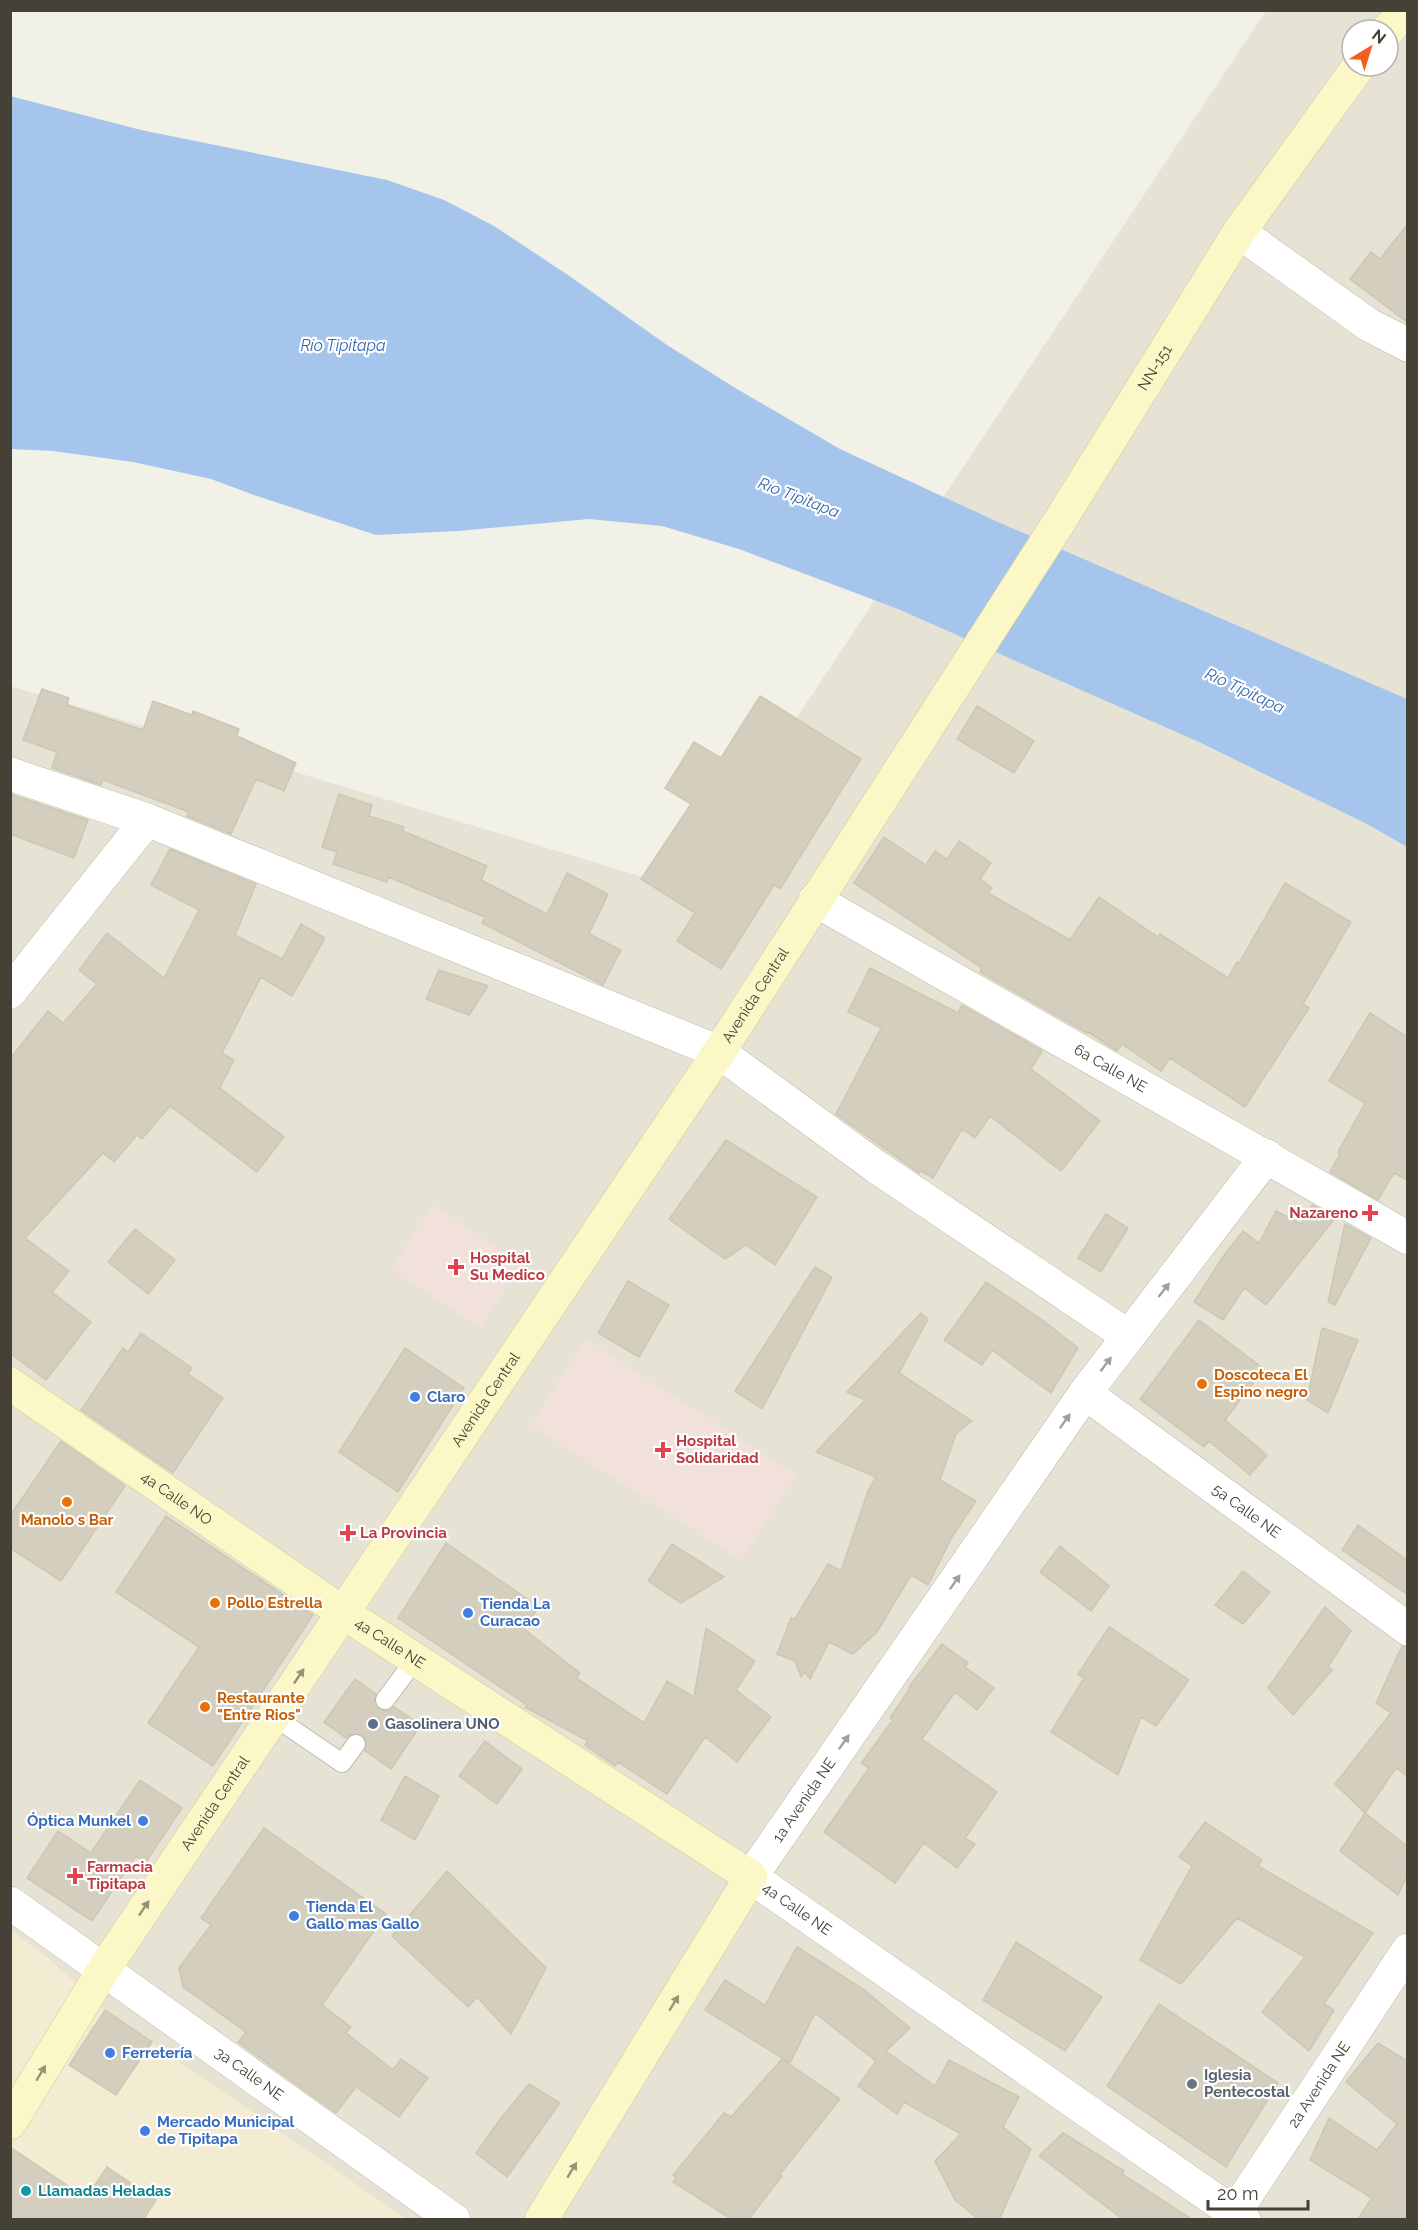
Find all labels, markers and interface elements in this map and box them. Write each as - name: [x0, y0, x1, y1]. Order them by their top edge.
- north arrow: [1340, 18, 1400, 78]
- text: N: [1368, 25, 1390, 48]
- water label: Río Tipitapa: [300, 336, 386, 355]
- street label: NN-151: [1134, 341, 1176, 394]
- water label: Río Tipitapa: [756, 473, 842, 522]
- water label: Río Tipitapa: [1202, 664, 1288, 717]
- street label: Avenida Central: [718, 943, 793, 1046]
- street label: 6a Calle NE: [1071, 1040, 1150, 1096]
- place label: Nazareno: [1289, 1204, 1358, 1222]
- marker: Nazareno: [1363, 1206, 1377, 1220]
- place label: Hospital Su Medico: [470, 1249, 545, 1284]
- marker: Hospital Su Medico: [447, 1258, 465, 1276]
- one-way arrow: [1157, 1282, 1170, 1298]
- street label: Avenida Central: [448, 1348, 524, 1450]
- one-way arrow: [1100, 1357, 1112, 1372]
- place label: Doscoteca El Espino negro: [1214, 1366, 1308, 1401]
- marker: Doscoteca El Espino negro: [1195, 1377, 1209, 1391]
- place label: Claro: [427, 1388, 465, 1406]
- marker: Claro: [408, 1390, 422, 1404]
- one-way arrow: [1059, 1414, 1071, 1430]
- place label: Hospital Solidaridad: [676, 1432, 759, 1467]
- marker: Hospital Solidaridad: [654, 1441, 672, 1459]
- street label: 4a Calle NO: [137, 1468, 216, 1529]
- street label: 5a Calle NE: [1209, 1480, 1284, 1542]
- marker: Manolo s Bar: [60, 1495, 74, 1509]
- place label: Manolo s Bar: [21, 1511, 114, 1529]
- place label: La Provincia: [360, 1524, 447, 1542]
- marker: La Provincia: [341, 1526, 355, 1540]
- one-way arrow: [949, 1573, 960, 1590]
- place label: Pollo Estrella: [227, 1594, 323, 1612]
- place label: Tienda La Curacao: [480, 1595, 551, 1630]
- marker: Pollo Estrella: [208, 1596, 222, 1610]
- marker: Tienda La Curacao: [461, 1606, 475, 1620]
- street label: 4a Calle NE: [351, 1614, 429, 1673]
- one-way arrow: [294, 1668, 305, 1684]
- place label: Restaurante "Entre Rios": [217, 1689, 305, 1724]
- marker: Restaurante "Entre Rios": [198, 1700, 212, 1714]
- place label: Gasolinera UNO: [385, 1715, 500, 1733]
- marker: Gasolinera UNO: [366, 1717, 380, 1731]
- one-way arrow: [838, 1735, 850, 1751]
- street label: Avenida Central: [177, 1752, 254, 1854]
- street label: 1a Avenida NE: [769, 1755, 839, 1846]
- place label: Óptica Munkel: [27, 1812, 131, 1830]
- marker: Óptica Munkel: [136, 1814, 150, 1828]
- place label: Farmacia Tipitapa: [87, 1858, 153, 1893]
- marker: Farmacia Tipitapa: [68, 1869, 82, 1883]
- street label: 4a Calle NE: [759, 1879, 835, 1939]
- place label: Tienda El Gallo mas Gallo: [306, 1898, 419, 1933]
- one-way arrow: [139, 1900, 150, 1916]
- marker: Tienda El Gallo mas Gallo: [287, 1909, 301, 1923]
- one-way arrow: [668, 1995, 679, 2011]
- street label: 2a Avenida NE: [1284, 2038, 1354, 2131]
- street label: 3a Calle NE: [211, 2043, 287, 2104]
- place label: Ferretería: [122, 2044, 193, 2062]
- marker: Ferretería: [103, 2046, 117, 2060]
- one-way arrow: [35, 2065, 46, 2081]
- place label: Iglesia Pentecostal: [1204, 2066, 1290, 2101]
- marker: Iglesia Pentecostal: [1185, 2077, 1199, 2091]
- place label: Mercado Municipal de Tipitapa: [157, 2113, 295, 2148]
- marker: Mercado Municipal de Tipitapa: [138, 2124, 152, 2138]
- one-way arrow: [566, 2162, 577, 2178]
- scale bar: [1208, 2173, 1308, 2211]
- place label: Llamadas Heladas: [38, 2182, 171, 2200]
- text: 20 m: [1217, 2183, 1259, 2204]
- marker: Llamadas Heladas: [19, 2184, 33, 2198]

